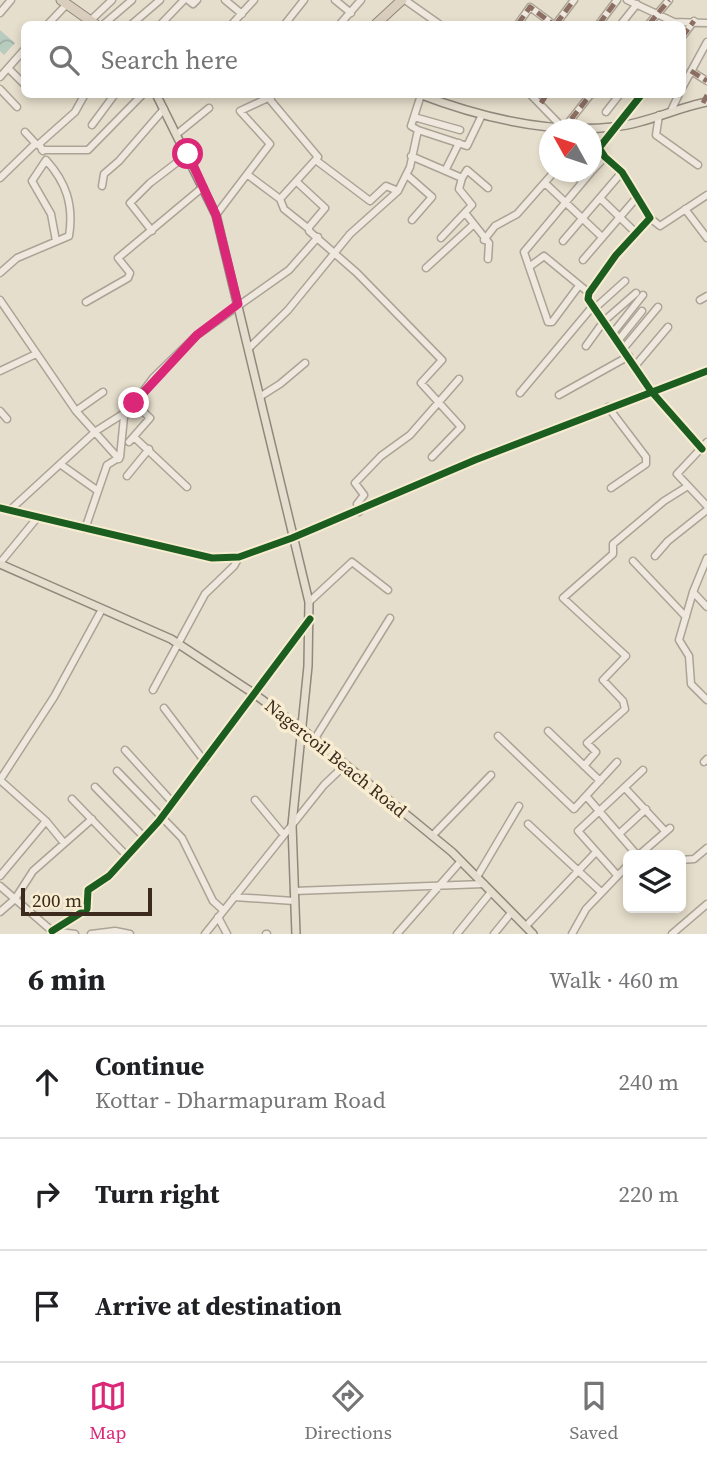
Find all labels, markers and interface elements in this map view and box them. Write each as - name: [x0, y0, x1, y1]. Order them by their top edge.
- search box: [21, 21, 686, 98]
- icon: search: [45, 41, 83, 79]
- text: Search here: [101, 42, 238, 78]
- north arrow: [539, 119, 602, 182]
- route start: [172, 138, 203, 169]
- route end: [118, 387, 149, 418]
- street label: Nagercoil Beach Road: [260, 693, 412, 823]
- map controls: [623, 850, 686, 913]
- button: layers: [623, 850, 686, 913]
- scale bar: [21, 885, 152, 917]
- text: 200 m: [32, 887, 82, 913]
- text: 6 min: [28, 959, 106, 1000]
- text: Walk · 460 m: [549, 964, 679, 996]
- text: Continue: [95, 1048, 204, 1084]
- icon: ahead: [28, 1063, 66, 1101]
- text: 240 m: [618, 1066, 679, 1098]
- text: Kottar - Dharmapuram Road: [95, 1084, 386, 1116]
- icon: right: [28, 1175, 66, 1213]
- text: Turn right: [95, 1176, 219, 1212]
- text: 220 m: [618, 1178, 679, 1210]
- icon: arrive: [28, 1287, 66, 1325]
- text: Arrive at destination: [95, 1288, 342, 1324]
- tab: Map: [89, 1377, 127, 1445]
- tab: Directions: [304, 1377, 392, 1445]
- tab: Saved: [570, 1377, 618, 1445]

